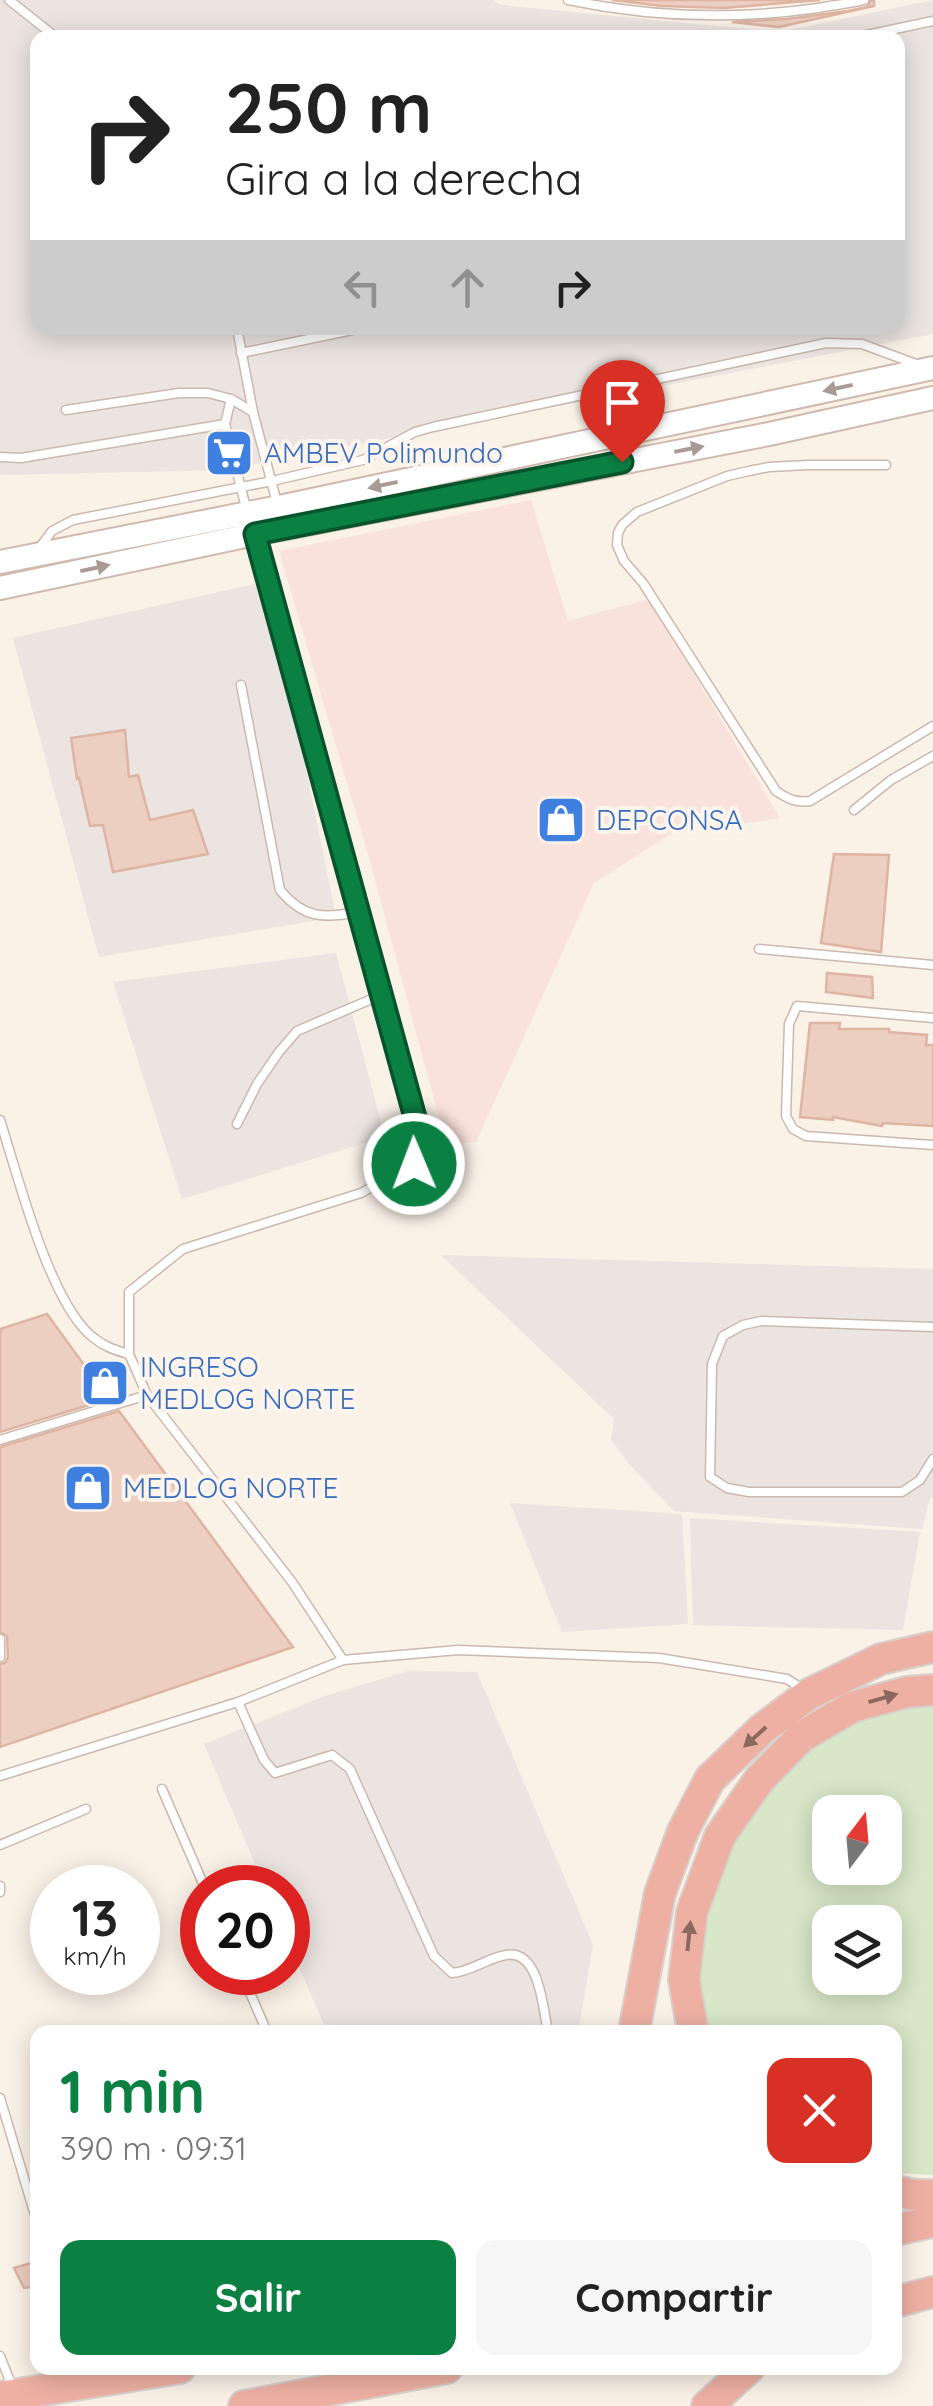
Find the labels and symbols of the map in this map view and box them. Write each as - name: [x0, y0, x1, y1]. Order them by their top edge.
- pin: [580, 360, 665, 463]
- one-way arrow: [822, 381, 853, 396]
- supermarket icon: AMBEV Polimundo: [203, 427, 255, 479]
- place label: AMBEV Polimundo: [264, 435, 503, 470]
- one-way arrow: [673, 441, 704, 457]
- one-way arrow: [367, 478, 398, 493]
- one-way arrow: [80, 560, 111, 575]
- shop icon: DEPCONSA: [535, 794, 587, 846]
- place label: DEPCONSA: [596, 802, 743, 837]
- position arrow: [362, 1112, 466, 1216]
- place label: INGRESO MEDLOG NORTE: [140, 1349, 355, 1416]
- shop icon: INGRESO MEDLOG NORTE: [79, 1357, 131, 1409]
- shop icon: MEDLOG NORTE: [62, 1462, 114, 1514]
- place label: MEDLOG NORTE: [123, 1470, 338, 1505]
- one-way arrow: [868, 1690, 899, 1706]
- one-way arrow: [743, 1725, 768, 1747]
- north arrow: [812, 1795, 902, 1885]
- speed limit sign: 20: [180, 1865, 310, 1995]
- one-way arrow: [681, 1920, 697, 1951]

